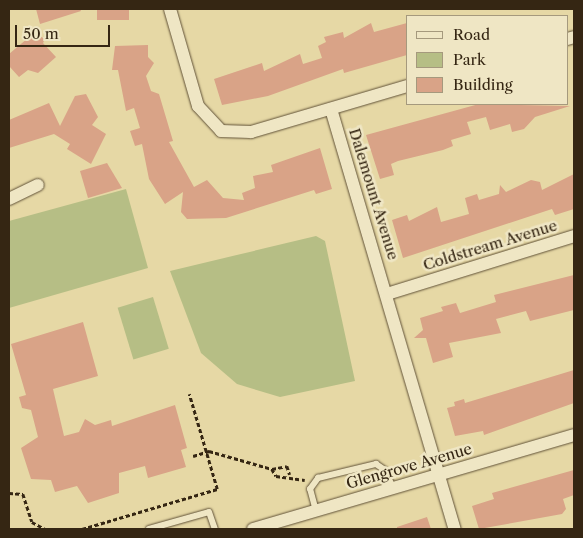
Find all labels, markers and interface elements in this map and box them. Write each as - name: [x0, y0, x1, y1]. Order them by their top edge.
- scale bar: [18, 15, 112, 47]
- legend: [406, 15, 568, 105]
- text: 50 m: [23, 24, 59, 43]
- text: Road: [453, 25, 490, 44]
- text: Park: [453, 50, 486, 69]
- text: Building: [453, 75, 513, 94]
- street label: Dalemount Avenue: [345, 126, 403, 262]
- street label: Coldstream Avenue: [421, 216, 559, 274]
- street label: Glengrove Avenue: [344, 439, 474, 493]

